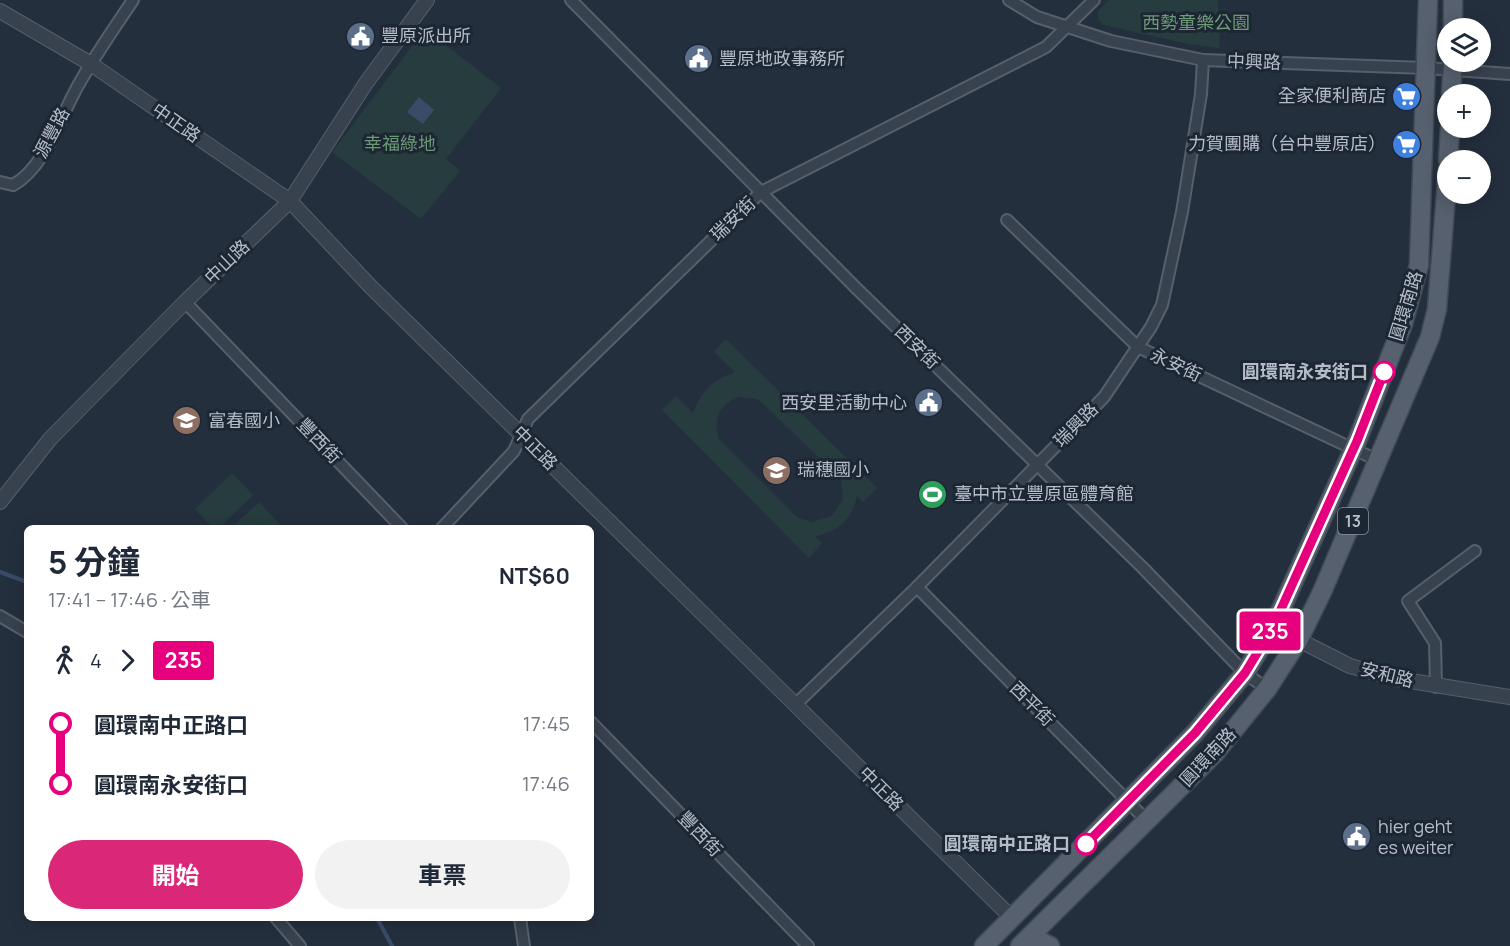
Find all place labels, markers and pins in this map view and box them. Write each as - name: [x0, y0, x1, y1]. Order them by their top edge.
- public building icon: 豐原派出所: [344, 20, 376, 52]
- place label: 豐原派出所: [381, 23, 471, 47]
- public building icon: 豐原地政事務所: [682, 43, 714, 75]
- place label: 豐原地政事務所: [719, 46, 845, 70]
- supermarket icon: 全家便利商店: [1391, 80, 1423, 112]
- place label: 全家便利商店: [1278, 83, 1386, 107]
- supermarket icon: 力賀團購（台中豐原店）: [1391, 128, 1423, 160]
- place label: 力賀團購（台中豐原店）: [1188, 131, 1386, 155]
- place label: 圓環南永安街口: [1242, 359, 1368, 383]
- marker: 圓環南永安街口: [1373, 361, 1395, 383]
- public building icon: 西安里活動中心: [912, 387, 944, 419]
- place label: 西安里活動中心: [781, 390, 907, 414]
- school or university icon: 富春國小: [171, 405, 203, 437]
- place label: 富春國小: [208, 408, 280, 432]
- school or university icon: 瑞穗國小: [760, 454, 792, 486]
- place label: 瑞穗國小: [797, 457, 869, 481]
- sports icon: 臺中市立豐原區體育館: [917, 478, 949, 510]
- place label: 臺中市立豐原區體育館: [954, 481, 1134, 505]
- place label: hier geht es weiter: [1378, 814, 1454, 859]
- public building icon: hier geht es weiter: [1341, 821, 1373, 853]
- place label: 圓環南中正路口: [944, 831, 1070, 855]
- marker: 圓環南中正路口: [1075, 833, 1097, 855]

